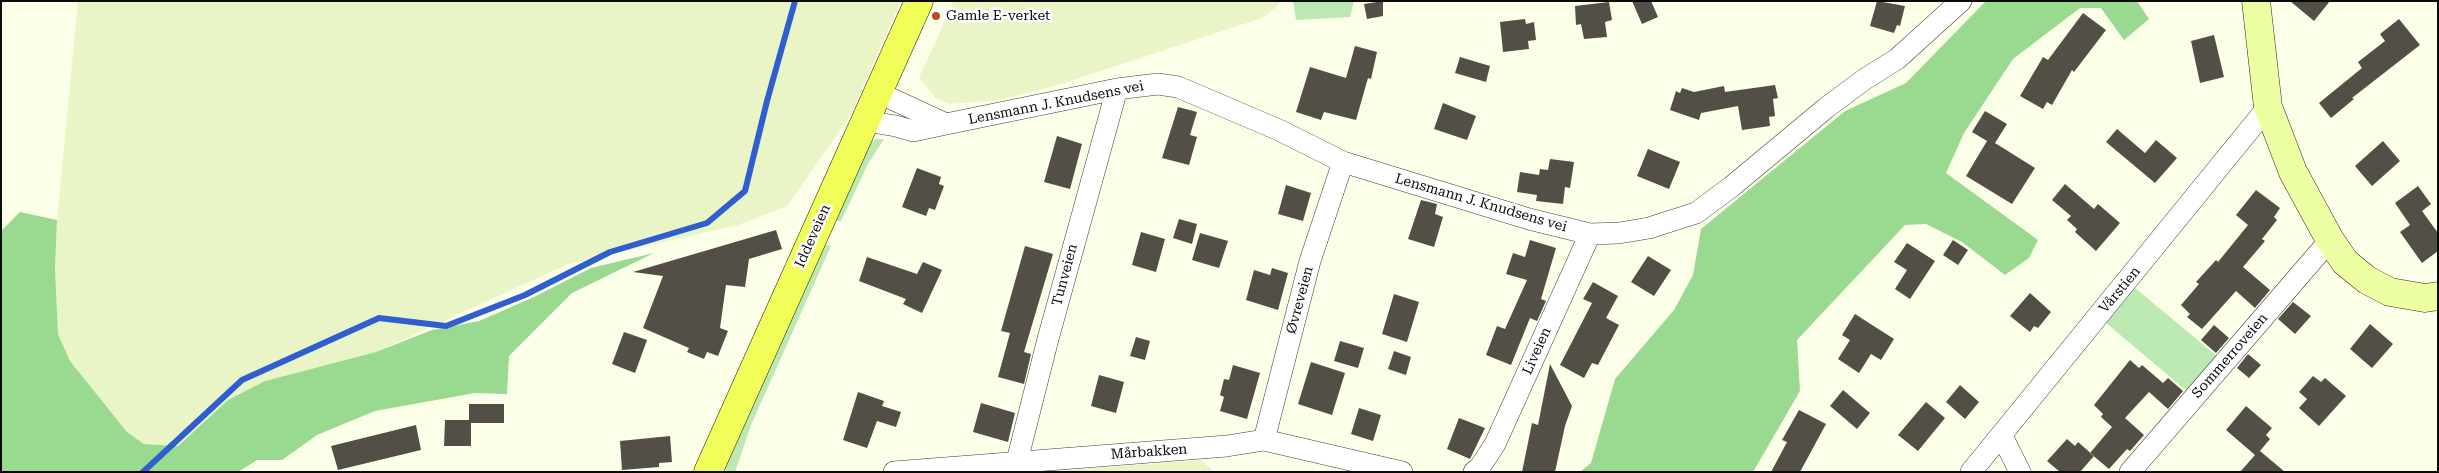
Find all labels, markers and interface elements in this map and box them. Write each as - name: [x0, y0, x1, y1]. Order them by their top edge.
- place label: Gamle E-verket: [946, 8, 1050, 24]
- marker: Gamle E-verket: [930, 10, 942, 22]
- street label: Lensmann J. Knudsens vei: [967, 78, 1145, 128]
- street label: Lensmann J. Knudsens vei: [1393, 170, 1569, 236]
- street label: Iddeveien: [792, 202, 834, 270]
- street label: Tunveien: [1049, 242, 1081, 308]
- street label: Vårstien: [2096, 263, 2144, 317]
- street label: Øvreveien: [1283, 264, 1317, 336]
- street label: Sommerroveien: [2189, 310, 2271, 402]
- street label: Liveien: [1519, 325, 1555, 377]
- street label: Mårbakken: [1110, 441, 1188, 463]

